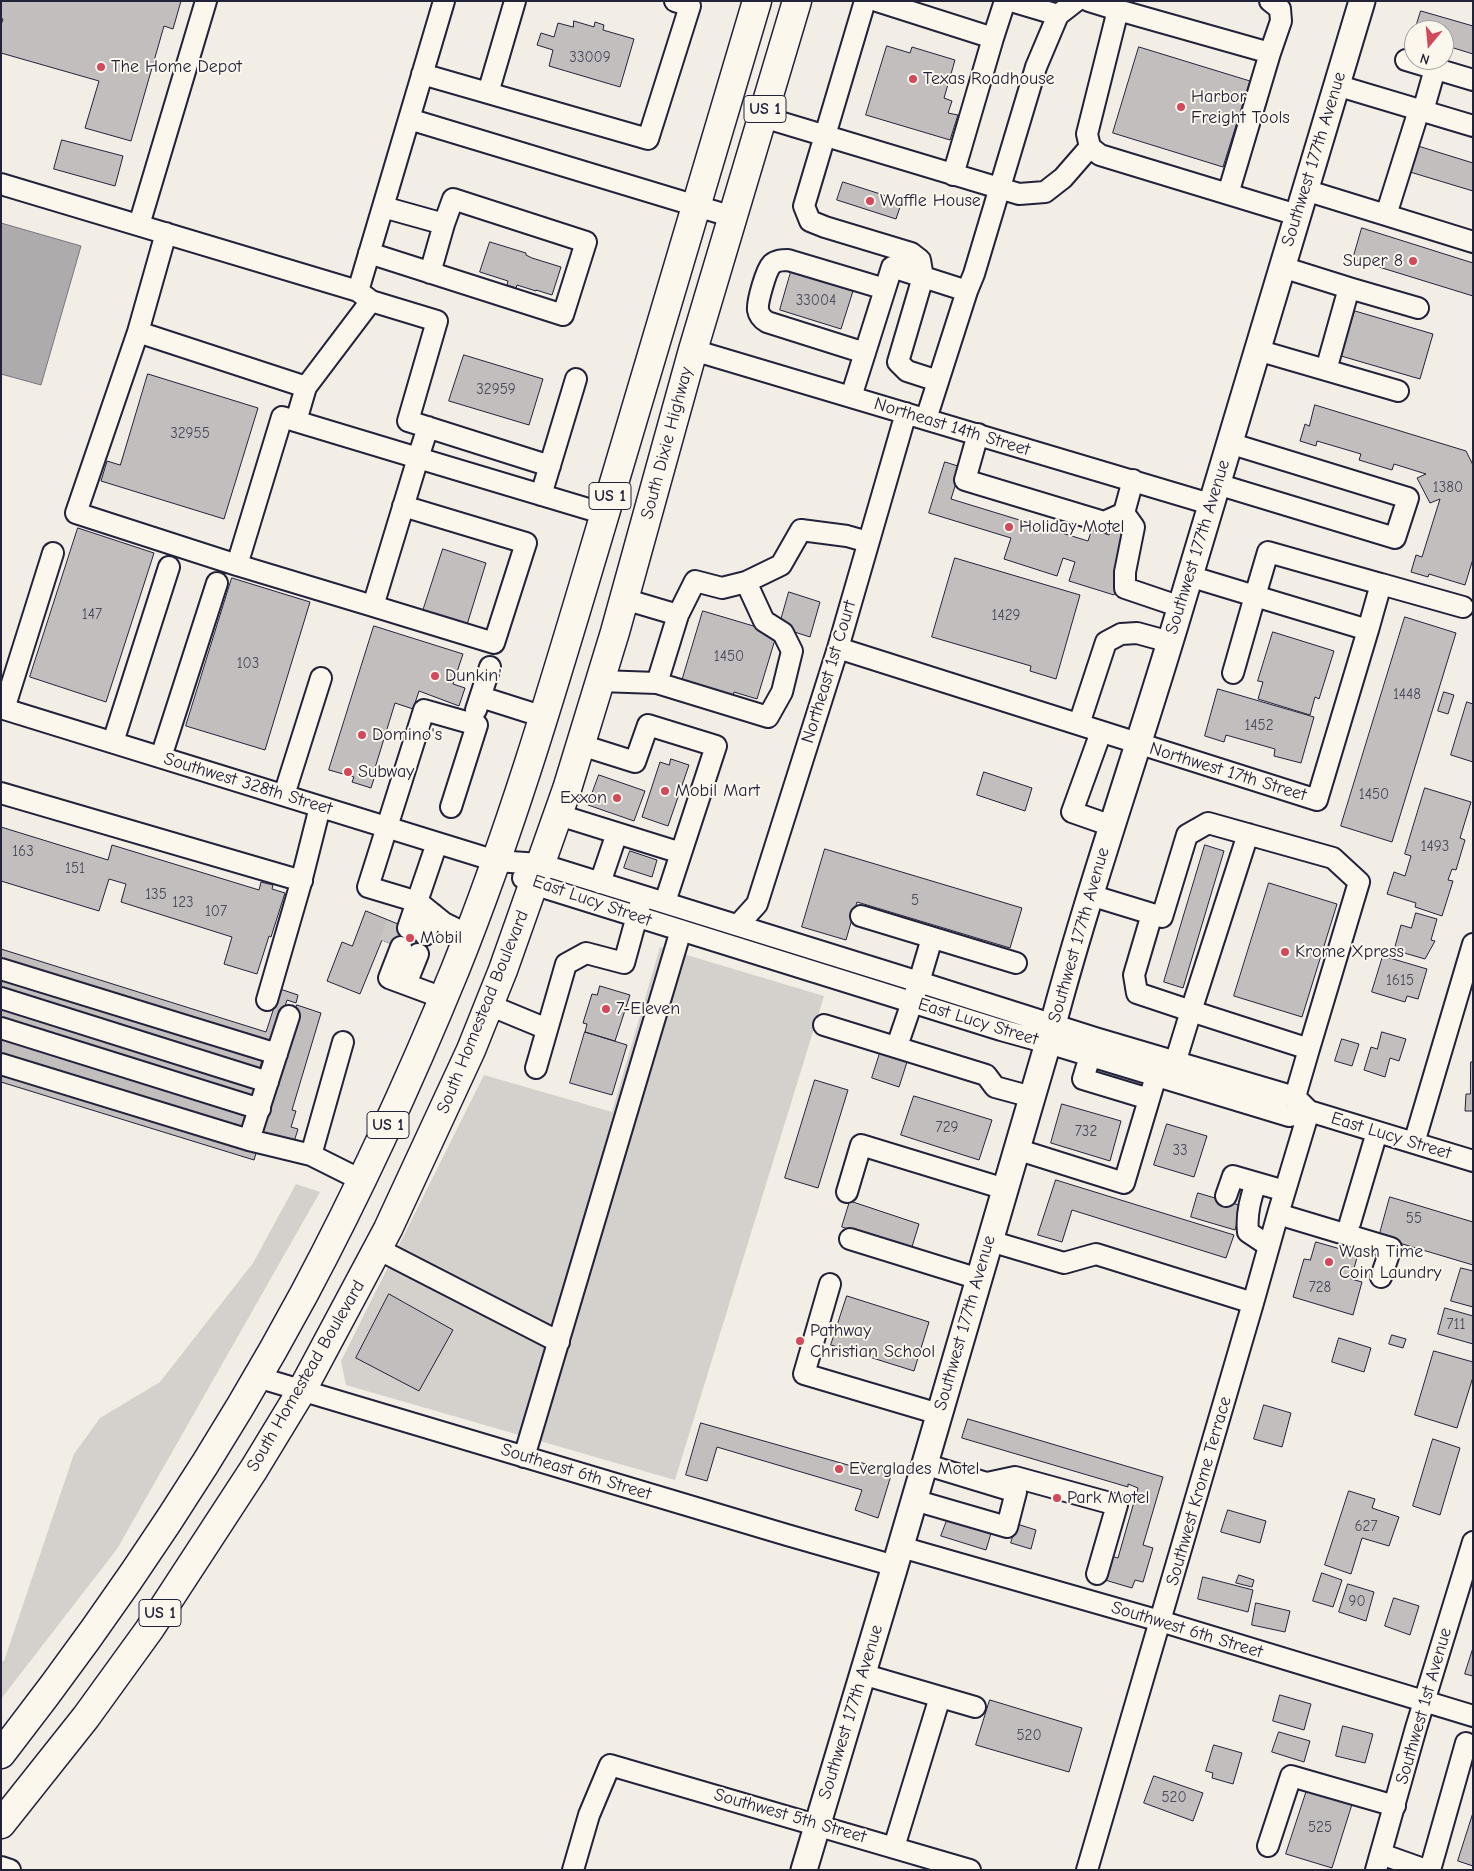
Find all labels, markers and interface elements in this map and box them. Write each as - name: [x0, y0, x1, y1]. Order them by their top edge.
- north arrow: [1404, 20, 1454, 70]
- house number: 33009: [569, 49, 611, 67]
- text: N: [1418, 49, 1432, 68]
- place label: The Home Depot: [111, 56, 242, 78]
- marker: The Home Depot: [95, 61, 107, 73]
- place label: Texas Roadhouse: [923, 68, 1055, 90]
- street label: Southwest 177th Avenue: [1277, 69, 1351, 249]
- marker: Texas Roadhouse: [907, 73, 919, 85]
- place label: Harbor Freight Tools: [1191, 86, 1290, 128]
- road number: US 1: [744, 96, 786, 122]
- marker: Harbor Freight Tools: [1175, 101, 1187, 113]
- place label: Waffle House: [880, 190, 981, 212]
- marker: Waffle House: [864, 195, 876, 207]
- place label: Super 8: [1343, 250, 1403, 272]
- marker: Super 8: [1407, 255, 1419, 267]
- house number: 33004: [796, 292, 836, 310]
- street label: South Dixie Highway: [636, 365, 698, 521]
- house number: 32959: [476, 381, 516, 399]
- street label: Northeast 14th Street: [871, 393, 1033, 461]
- house number: 32955: [170, 425, 210, 443]
- street label: Southwest 177th Avenue: [1161, 457, 1235, 637]
- house number: 1380: [1433, 479, 1463, 497]
- road number: US 1: [589, 482, 631, 510]
- place label: Holiday Motel: [1019, 516, 1124, 538]
- marker: Holiday Motel: [1003, 521, 1015, 533]
- street label: Northeast 1st Court: [797, 598, 861, 746]
- house number: 147: [82, 606, 102, 624]
- house number: 1429: [992, 607, 1020, 625]
- house number: 1450: [714, 648, 744, 666]
- house number: 103: [237, 655, 259, 673]
- place label: Dunkin': [445, 665, 502, 687]
- marker: Dunkin': [429, 670, 441, 682]
- house number: 1448: [1393, 686, 1421, 704]
- house number: 1452: [1244, 717, 1274, 735]
- place label: Domino's: [372, 724, 442, 746]
- marker: Domino's: [356, 729, 368, 741]
- street label: Northwest 17th Street: [1147, 738, 1309, 806]
- street label: Southwest 328th Street: [161, 748, 335, 820]
- place label: Subway: [358, 761, 414, 783]
- marker: Subway: [342, 766, 354, 778]
- place label: Mobil Mart: [675, 780, 760, 802]
- marker: Mobil Mart: [659, 785, 671, 797]
- house number: 1450: [1359, 786, 1389, 804]
- place label: Exxon: [560, 787, 607, 809]
- marker: Exxon: [611, 792, 623, 804]
- house number: 1493: [1421, 838, 1449, 856]
- house number: 163: [12, 843, 34, 861]
- street label: Southwest 177th Avenue: [1044, 845, 1114, 1025]
- house number: 151: [65, 860, 85, 878]
- street label: East Lucy Street: [530, 871, 654, 931]
- house number: 135: [145, 886, 167, 904]
- house number: 5: [911, 892, 919, 910]
- house number: 123: [172, 894, 194, 912]
- house number: 107: [205, 903, 227, 921]
- street label: South Homestead Boulevard: [432, 907, 534, 1117]
- place label: Mobil: [420, 927, 462, 949]
- marker: Mobil: [404, 932, 416, 944]
- place label: Krome Xpress: [1295, 941, 1404, 963]
- marker: Krome Xpress: [1279, 946, 1291, 958]
- house number: 1615: [1386, 972, 1414, 990]
- street label: East Lucy Street: [915, 993, 1041, 1051]
- place label: 7-Eleven: [616, 998, 680, 1020]
- marker: 7-Eleven: [600, 1003, 612, 1015]
- street label: East Lucy Street: [1328, 1107, 1454, 1165]
- road number: US 1: [367, 1112, 409, 1138]
- house number: 729: [936, 1119, 958, 1137]
- house number: 732: [1075, 1123, 1097, 1141]
- house number: 33: [1172, 1142, 1188, 1160]
- house number: 55: [1406, 1210, 1422, 1228]
- street label: Southwest 177th Avenue: [930, 1233, 1000, 1413]
- place label: Wash Time Coin Laundry: [1339, 1241, 1441, 1284]
- marker: Wash Time Coin Laundry: [1323, 1256, 1335, 1268]
- street label: South Homestead Boulevard: [242, 1277, 370, 1475]
- house number: 728: [1309, 1279, 1331, 1297]
- house number: 711: [1447, 1316, 1465, 1334]
- place label: Pathway Christian School: [810, 1320, 935, 1362]
- marker: Pathway Christian School: [794, 1335, 806, 1347]
- street label: Southwest Krome Terrace: [1162, 1394, 1236, 1588]
- street label: Southeast 6th Street: [498, 1439, 654, 1505]
- place label: Everglades Motel: [849, 1458, 979, 1480]
- marker: Everglades Motel: [833, 1463, 845, 1475]
- place label: Park Motel: [1067, 1487, 1150, 1509]
- marker: Park Motel: [1051, 1492, 1063, 1504]
- house number: 627: [1354, 1518, 1378, 1536]
- house number: 90: [1348, 1593, 1366, 1611]
- street label: Southwest 6th Street: [1109, 1597, 1265, 1663]
- road number: US 1: [139, 1600, 181, 1626]
- street label: Southwest 177th Avenue: [814, 1622, 888, 1802]
- street label: Southwest 1st Avenue: [1391, 1625, 1457, 1787]
- house number: 520: [1016, 1727, 1042, 1745]
- street label: Southwest 5th Street: [711, 1784, 869, 1848]
- house number: 520: [1161, 1789, 1187, 1807]
- house number: 525: [1308, 1819, 1332, 1837]

